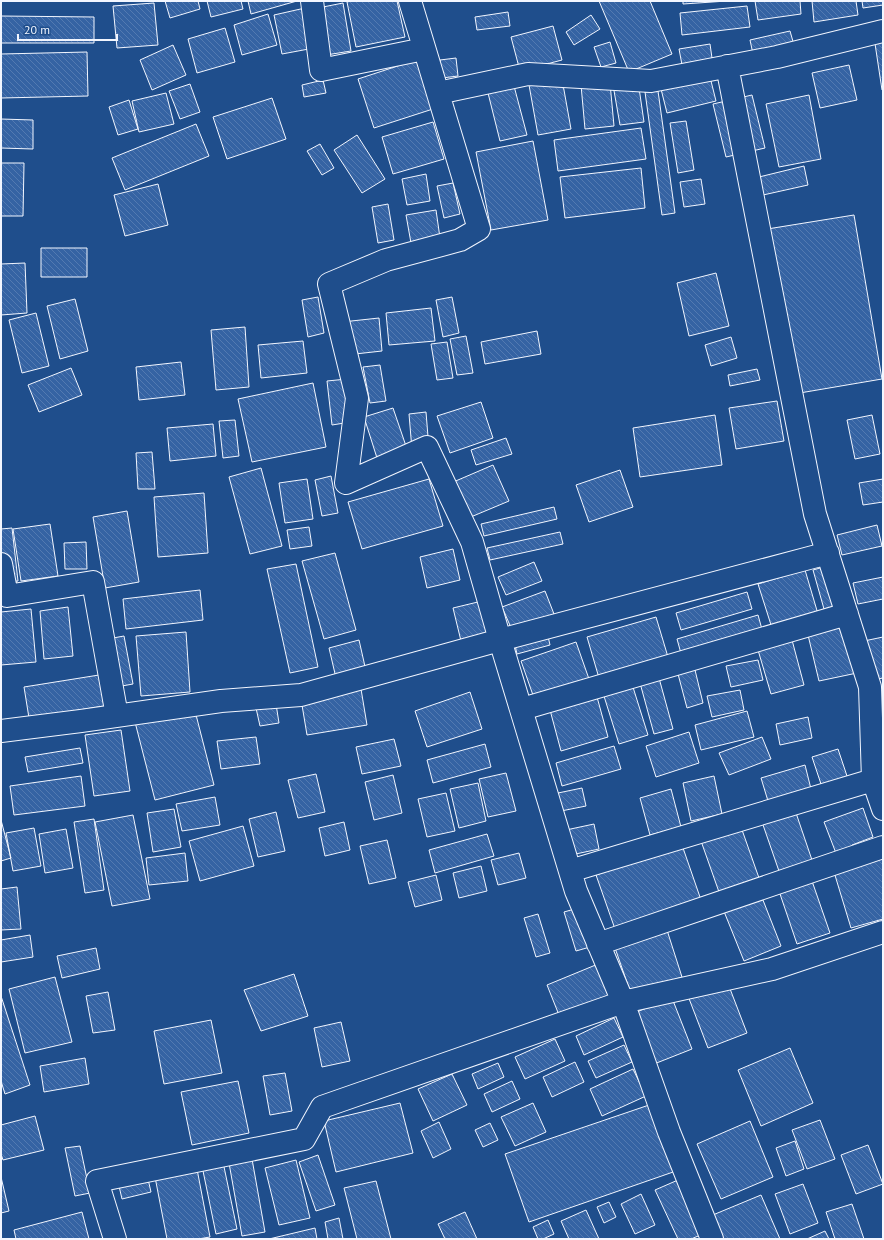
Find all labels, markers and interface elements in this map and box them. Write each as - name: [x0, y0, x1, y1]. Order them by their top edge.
- scale bar: [18, 16, 117, 42]
- text: 20 m: [24, 22, 50, 37]

